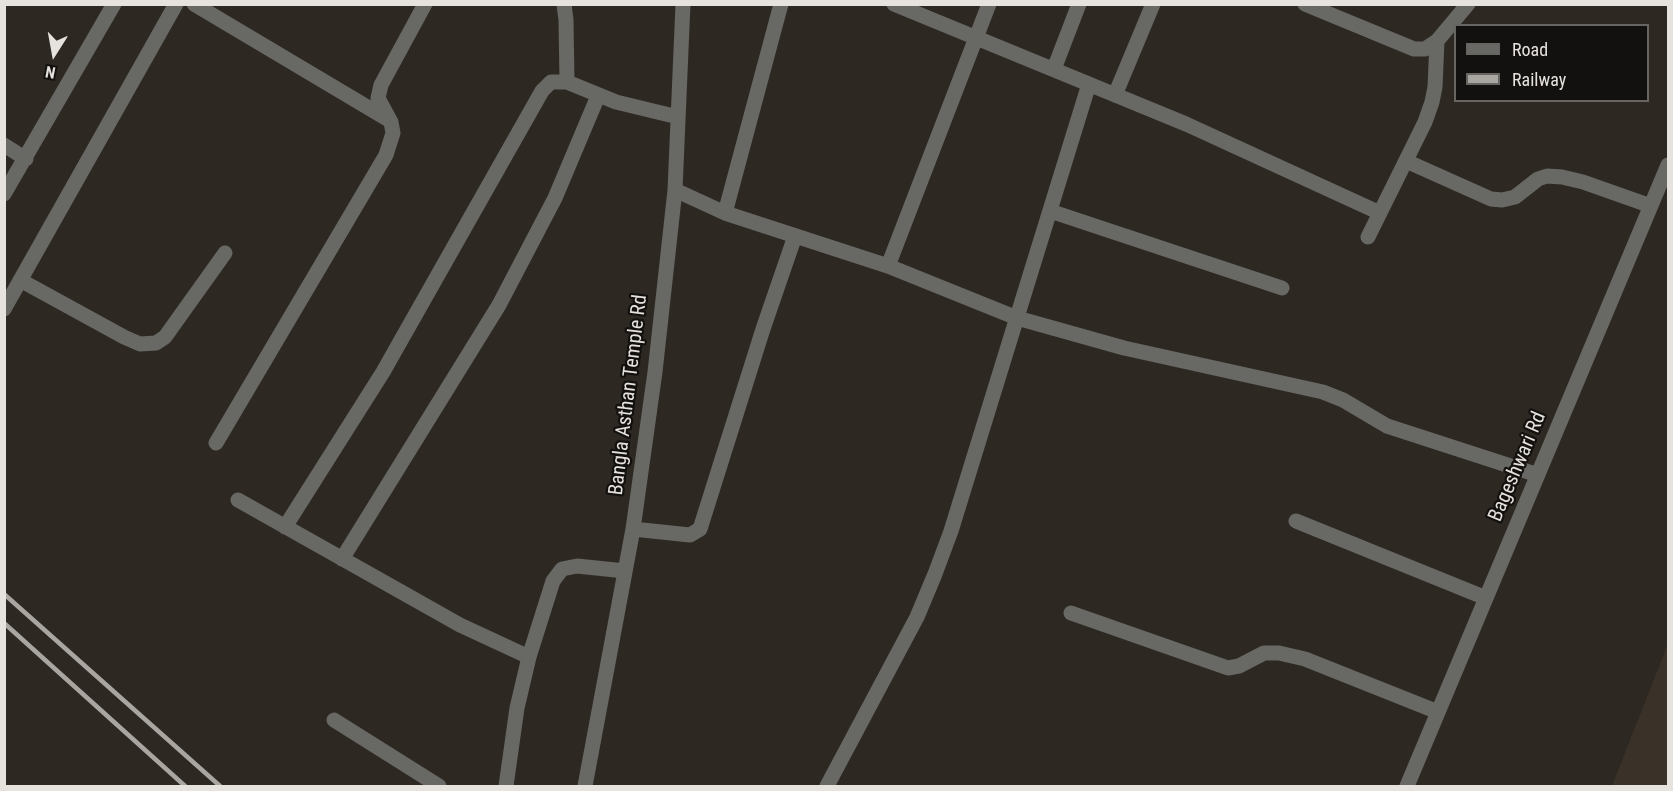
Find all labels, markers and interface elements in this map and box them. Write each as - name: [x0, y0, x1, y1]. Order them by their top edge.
- north arrow: [24, 24, 84, 84]
- legend: [1454, 24, 1649, 102]
- text: Road: [1512, 39, 1548, 60]
- text: N: [44, 62, 57, 82]
- text: Railway: [1512, 69, 1566, 90]
- street label: Bangla Asthan Temple Rd: [605, 293, 653, 497]
- street label: Bageshwari Rd: [1484, 409, 1552, 525]

